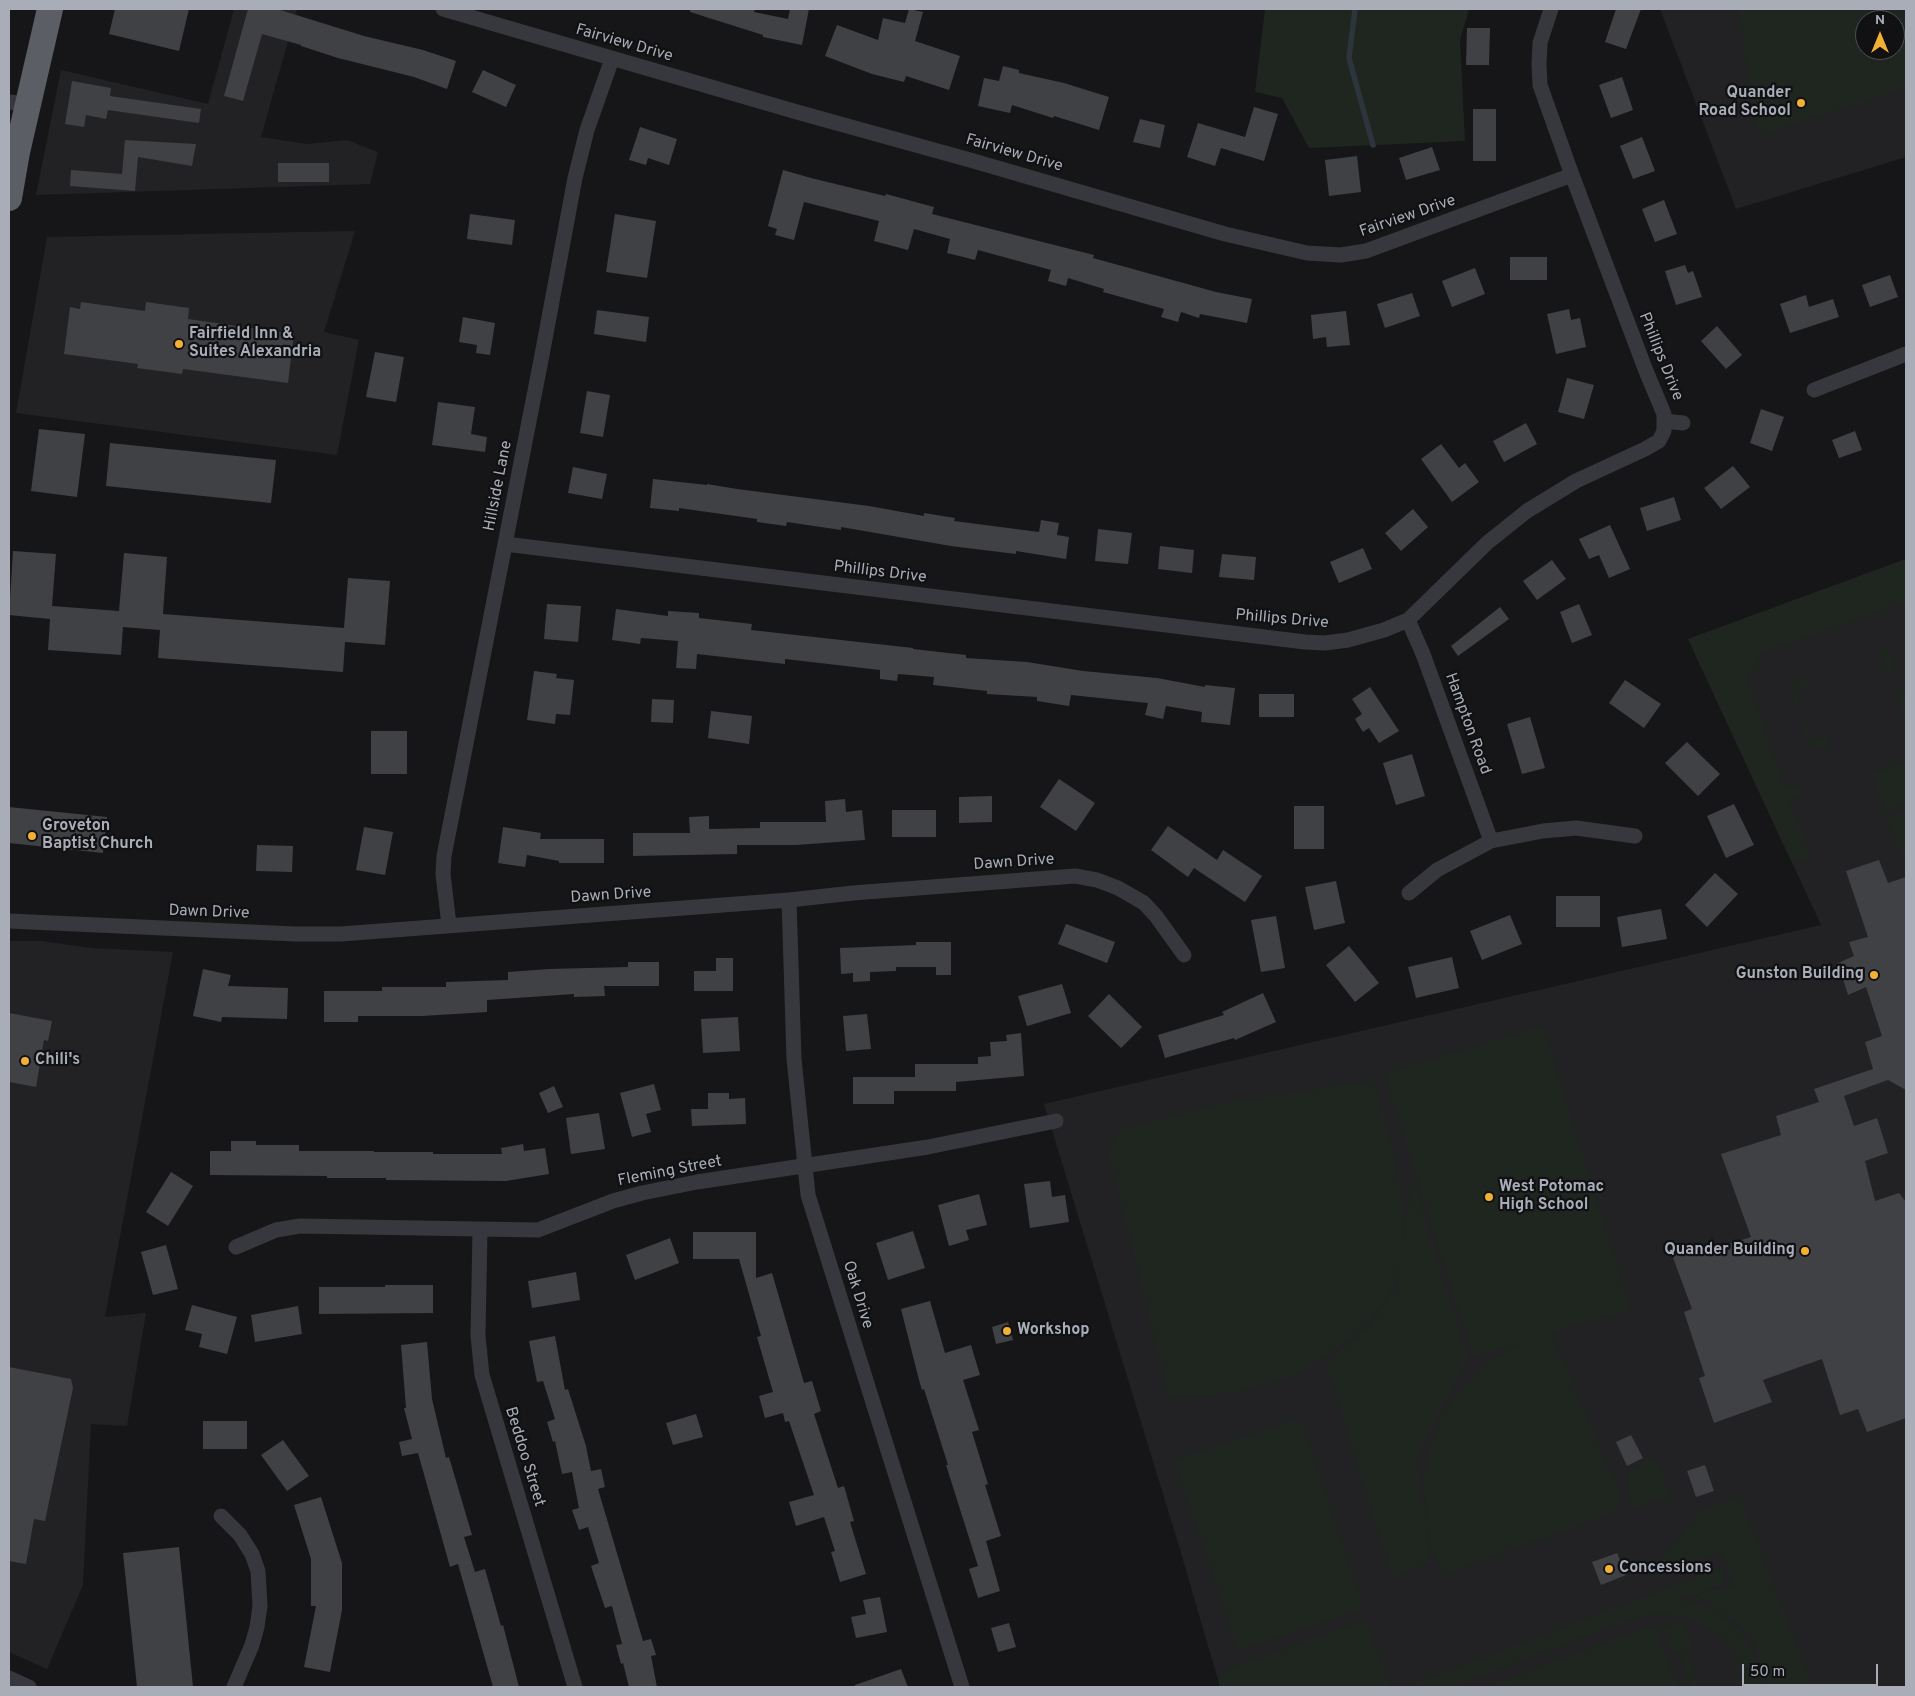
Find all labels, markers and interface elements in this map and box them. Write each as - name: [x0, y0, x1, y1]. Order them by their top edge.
- north arrow: [1855, 10, 1905, 60]
- text: N: [1875, 12, 1885, 29]
- street label: Fairview Drive: [573, 21, 675, 67]
- place label: Quander Road School: [1698, 84, 1791, 122]
- marker: Quander Road School: [1795, 97, 1807, 109]
- street label: Fairview Drive: [963, 131, 1065, 177]
- street label: Fairview Drive: [1357, 192, 1459, 242]
- street label: Phillips Drive: [1634, 310, 1686, 404]
- place label: Fairfield Inn & Suites Alexandria: [189, 325, 321, 363]
- marker: Fairfield Inn & Suites Alexandria: [173, 338, 185, 350]
- street label: Hillside Lane: [481, 439, 517, 533]
- street label: Phillips Drive: [832, 558, 928, 588]
- street label: Phillips Drive: [1235, 606, 1329, 634]
- street label: Hampton Road: [1440, 671, 1494, 777]
- place label: Groveton Baptist Church: [42, 817, 153, 855]
- marker: Groveton Baptist Church: [26, 830, 38, 842]
- street label: Dawn Drive: [973, 851, 1055, 875]
- street label: Dawn Drive: [570, 884, 652, 908]
- street label: Dawn Drive: [168, 902, 250, 924]
- place label: Gunston Building: [1736, 965, 1864, 985]
- marker: Gunston Building: [1868, 969, 1880, 981]
- place label: Chili's: [35, 1051, 80, 1071]
- marker: Chili's: [19, 1055, 31, 1067]
- street label: Fleming Street: [616, 1152, 724, 1192]
- place label: West Potomac High School: [1499, 1178, 1604, 1216]
- marker: West Potomac High School: [1483, 1191, 1495, 1203]
- place label: Quander Building: [1664, 1241, 1795, 1261]
- marker: Quander Building: [1799, 1245, 1811, 1257]
- street label: Oak Drive: [838, 1259, 876, 1331]
- place label: Workshop: [1017, 1321, 1090, 1341]
- marker: Workshop: [1001, 1325, 1013, 1337]
- street label: Beddoo Street: [500, 1405, 548, 1509]
- place label: Concessions: [1619, 1559, 1712, 1579]
- marker: Concessions: [1603, 1563, 1615, 1575]
- scale bar: [1745, 1654, 1881, 1686]
- text: 50 m: [1750, 1663, 1785, 1682]

